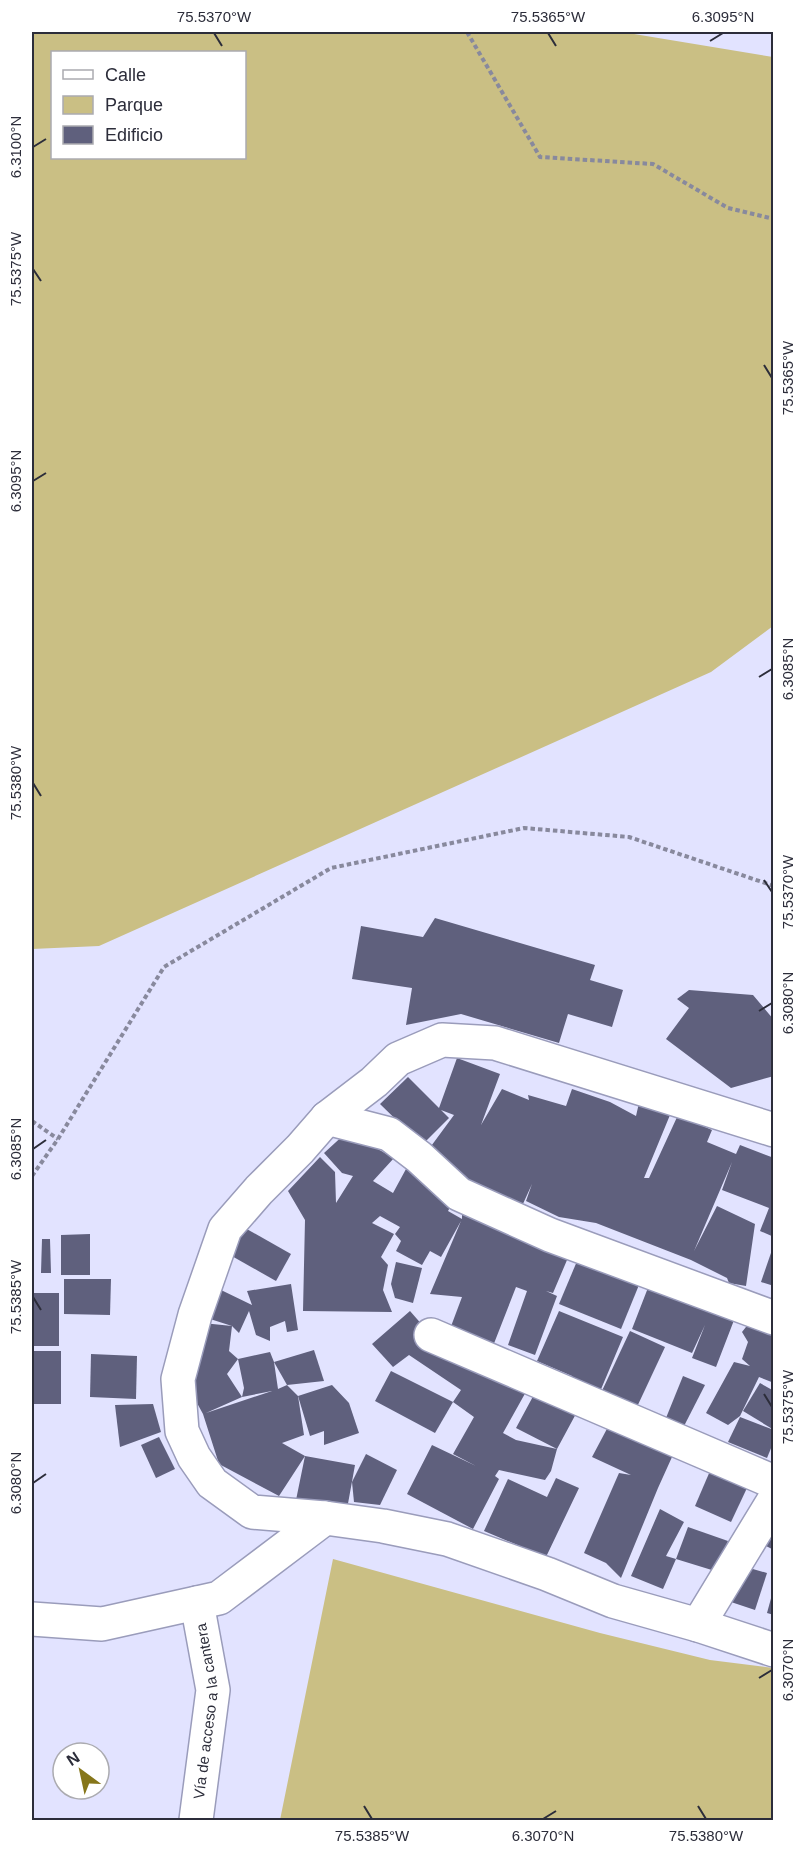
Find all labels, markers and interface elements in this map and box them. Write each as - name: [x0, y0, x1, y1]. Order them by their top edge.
- text: 75.5370°W: [177, 8, 252, 25]
- text: 75.5365°W: [511, 8, 586, 25]
- text: 6.3095°N: [692, 8, 754, 25]
- legend: [51, 51, 246, 159]
- text: Calle: [105, 65, 146, 85]
- text: Parque: [105, 95, 163, 115]
- text: 6.3100°N: [7, 116, 24, 178]
- text: Edificio: [105, 125, 163, 145]
- text: 75.5375°W: [7, 231, 24, 306]
- text: 75.5365°W: [779, 340, 796, 415]
- text: 6.3095°N: [7, 450, 24, 512]
- text: 6.3085°N: [779, 638, 796, 700]
- text: 75.5380°W: [7, 745, 24, 820]
- text: 75.5370°W: [779, 854, 796, 929]
- text: 6.3080°N: [779, 972, 796, 1034]
- text: 6.3085°N: [7, 1118, 24, 1180]
- text: 75.5385°W: [7, 1259, 24, 1334]
- text: 75.5375°W: [779, 1369, 796, 1444]
- text: 6.3080°N: [7, 1452, 24, 1514]
- street label: Vía de acceso a la cantera: [190, 1621, 221, 1800]
- text: 6.3070°N: [779, 1639, 796, 1701]
- north arrow: [51, 1741, 111, 1801]
- text: N: [64, 1749, 83, 1769]
- text: 75.5385°W: [335, 1827, 410, 1844]
- text: 6.3070°N: [512, 1827, 574, 1844]
- text: 75.5380°W: [669, 1827, 744, 1844]

